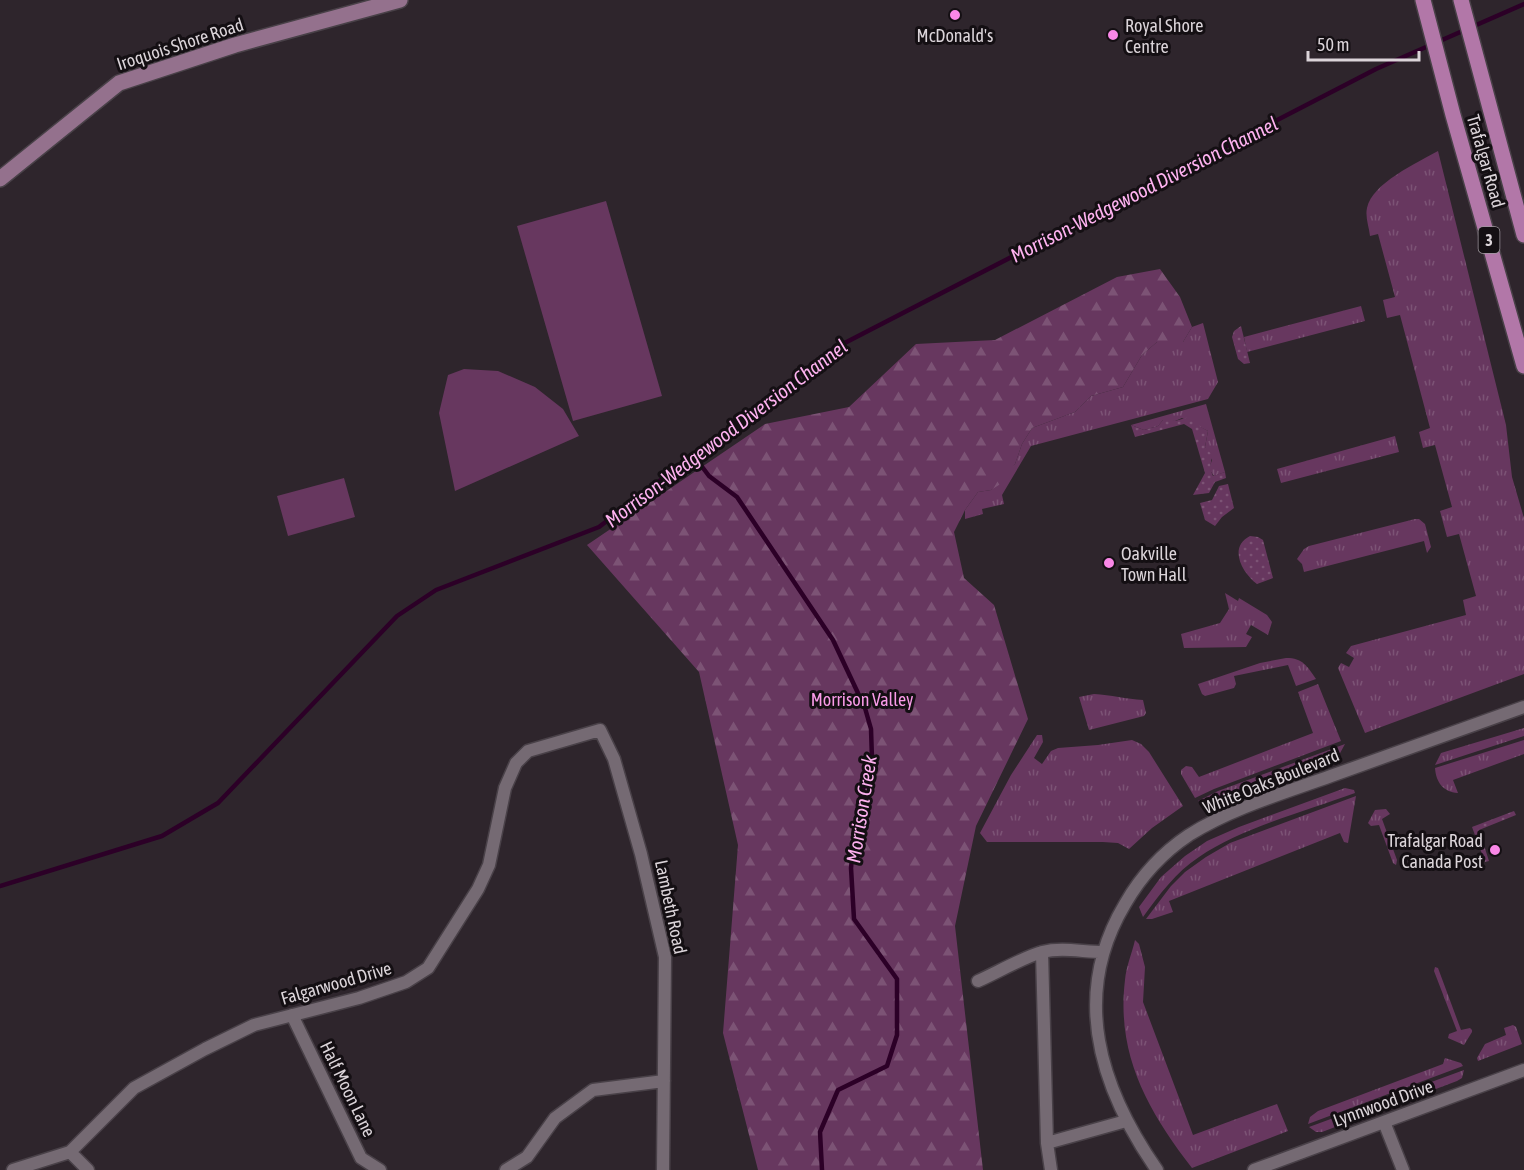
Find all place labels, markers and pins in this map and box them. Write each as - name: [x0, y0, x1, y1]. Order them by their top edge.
- marker: McDonald's: [948, 8, 962, 22]
- place label: Royal Shore Centre: [1125, 15, 1203, 57]
- place label: McDonald's: [917, 25, 993, 46]
- marker: Royal Shore Centre: [1106, 28, 1120, 42]
- place label: Oakville Town Hall: [1121, 543, 1187, 585]
- marker: Oakville Town Hall: [1102, 556, 1116, 570]
- place label: Trafalgar Road Canada Post: [1387, 830, 1483, 872]
- marker: Trafalgar Road Canada Post: [1488, 843, 1502, 857]

